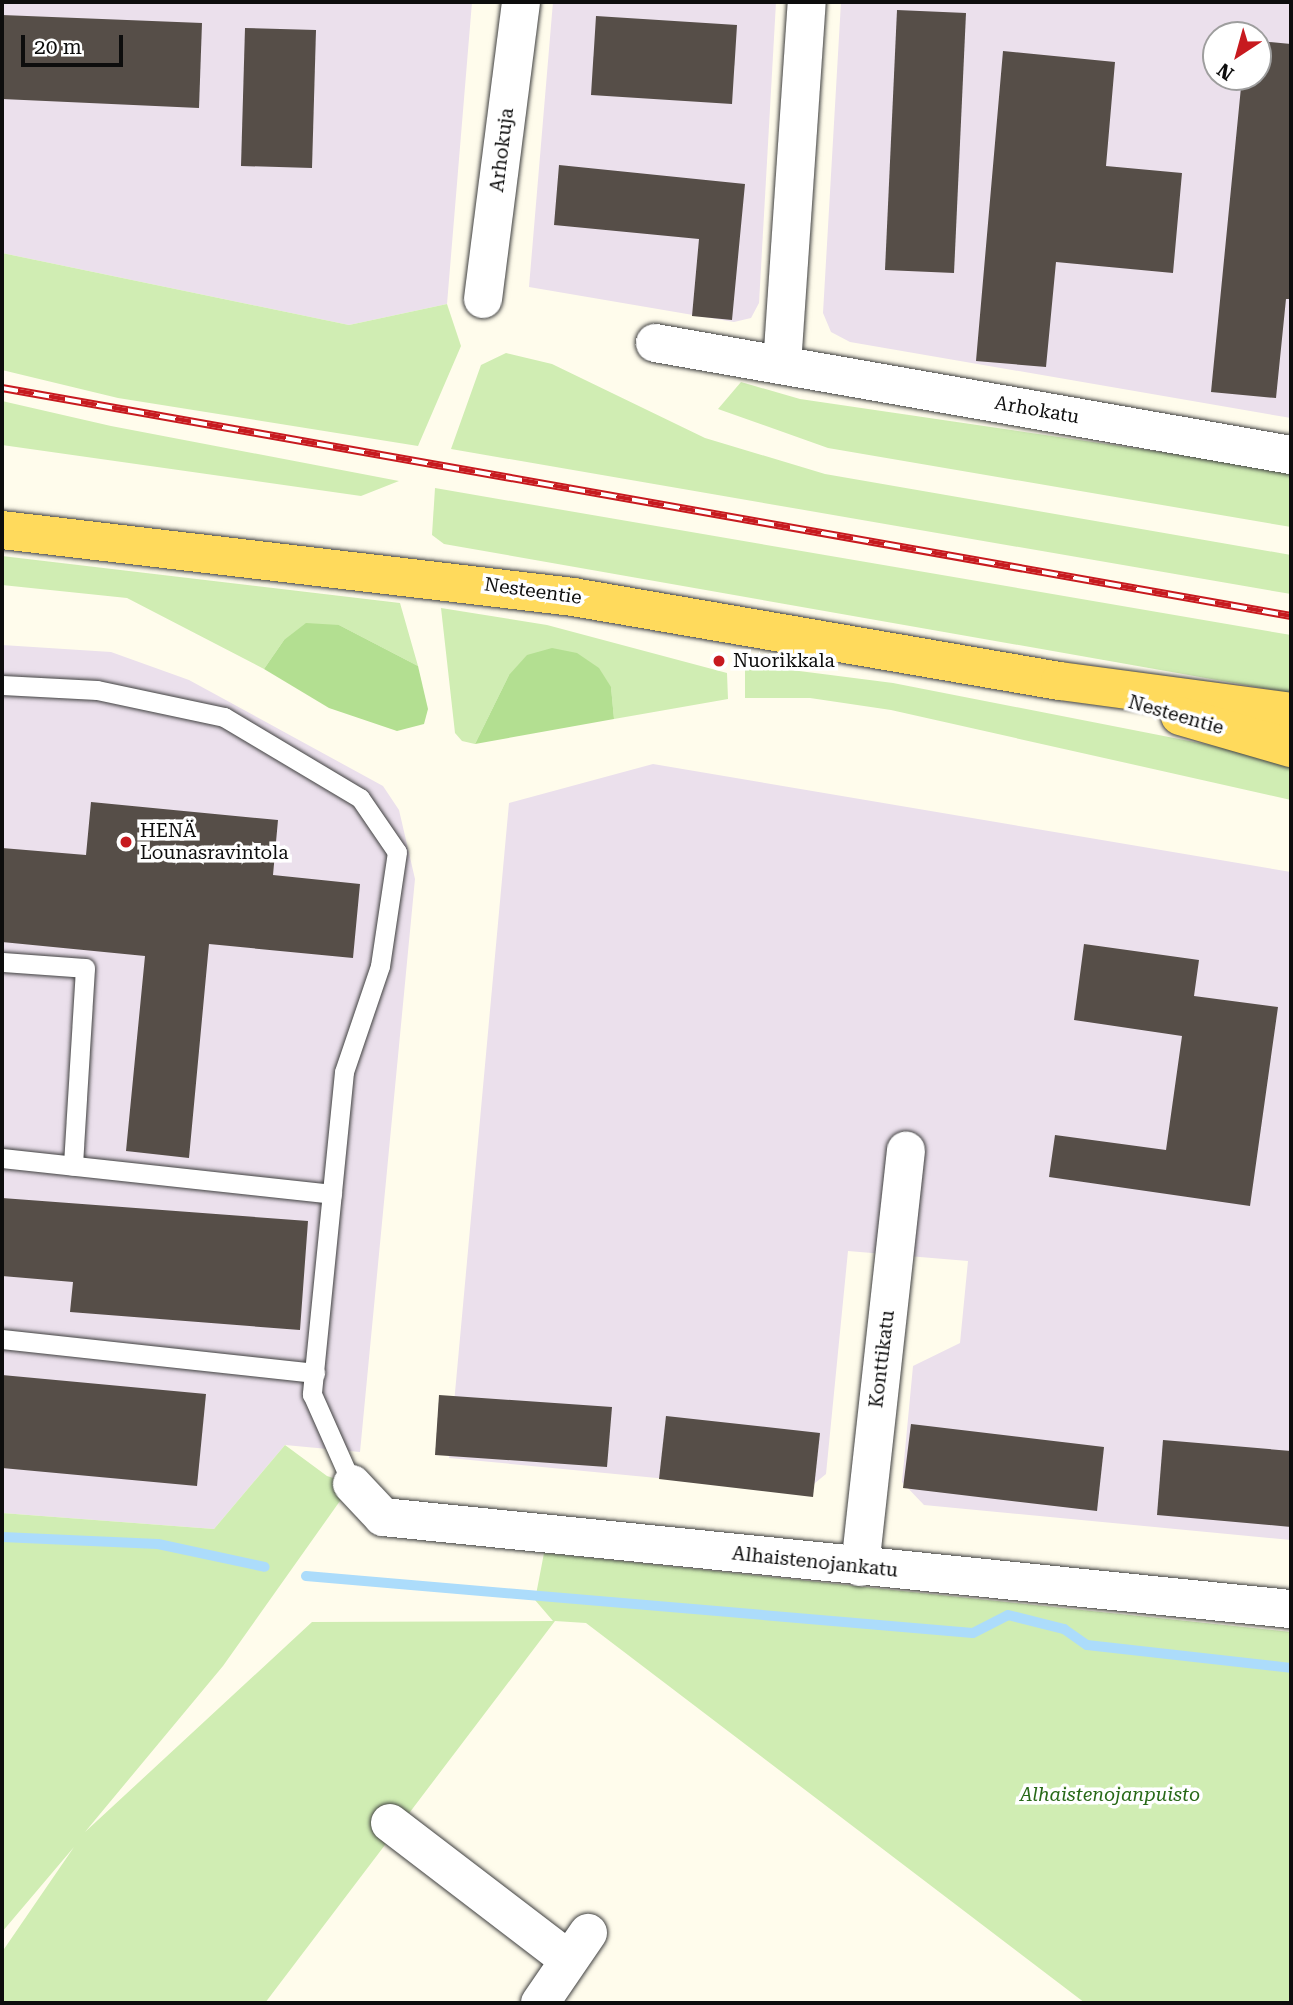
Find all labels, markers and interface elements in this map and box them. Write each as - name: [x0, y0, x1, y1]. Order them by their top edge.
- scale bar: [24, 21, 126, 65]
- north arrow: [1202, 21, 1272, 91]
- text: 20 m: [34, 35, 82, 59]
- text: N: [1213, 58, 1238, 85]
- street label: Arhokuja: [486, 107, 518, 193]
- street label: Arhokatu: [993, 391, 1081, 429]
- street label: Nesteentie: [483, 573, 583, 609]
- place label: Nuorikkala: [733, 650, 835, 672]
- marker: Nuorikkala: [711, 653, 727, 669]
- street label: Nesteentie: [1126, 691, 1226, 739]
- place label: HENÄ Lounasravintola: [140, 820, 288, 864]
- marker: HENÄ Lounasravintola: [118, 834, 134, 850]
- street label: Konttikatu: [865, 1309, 899, 1409]
- street label: Alhaistenojankatu: [731, 1542, 899, 1582]
- park label: Alhaistenojanpuisto: [1020, 1784, 1200, 1806]

